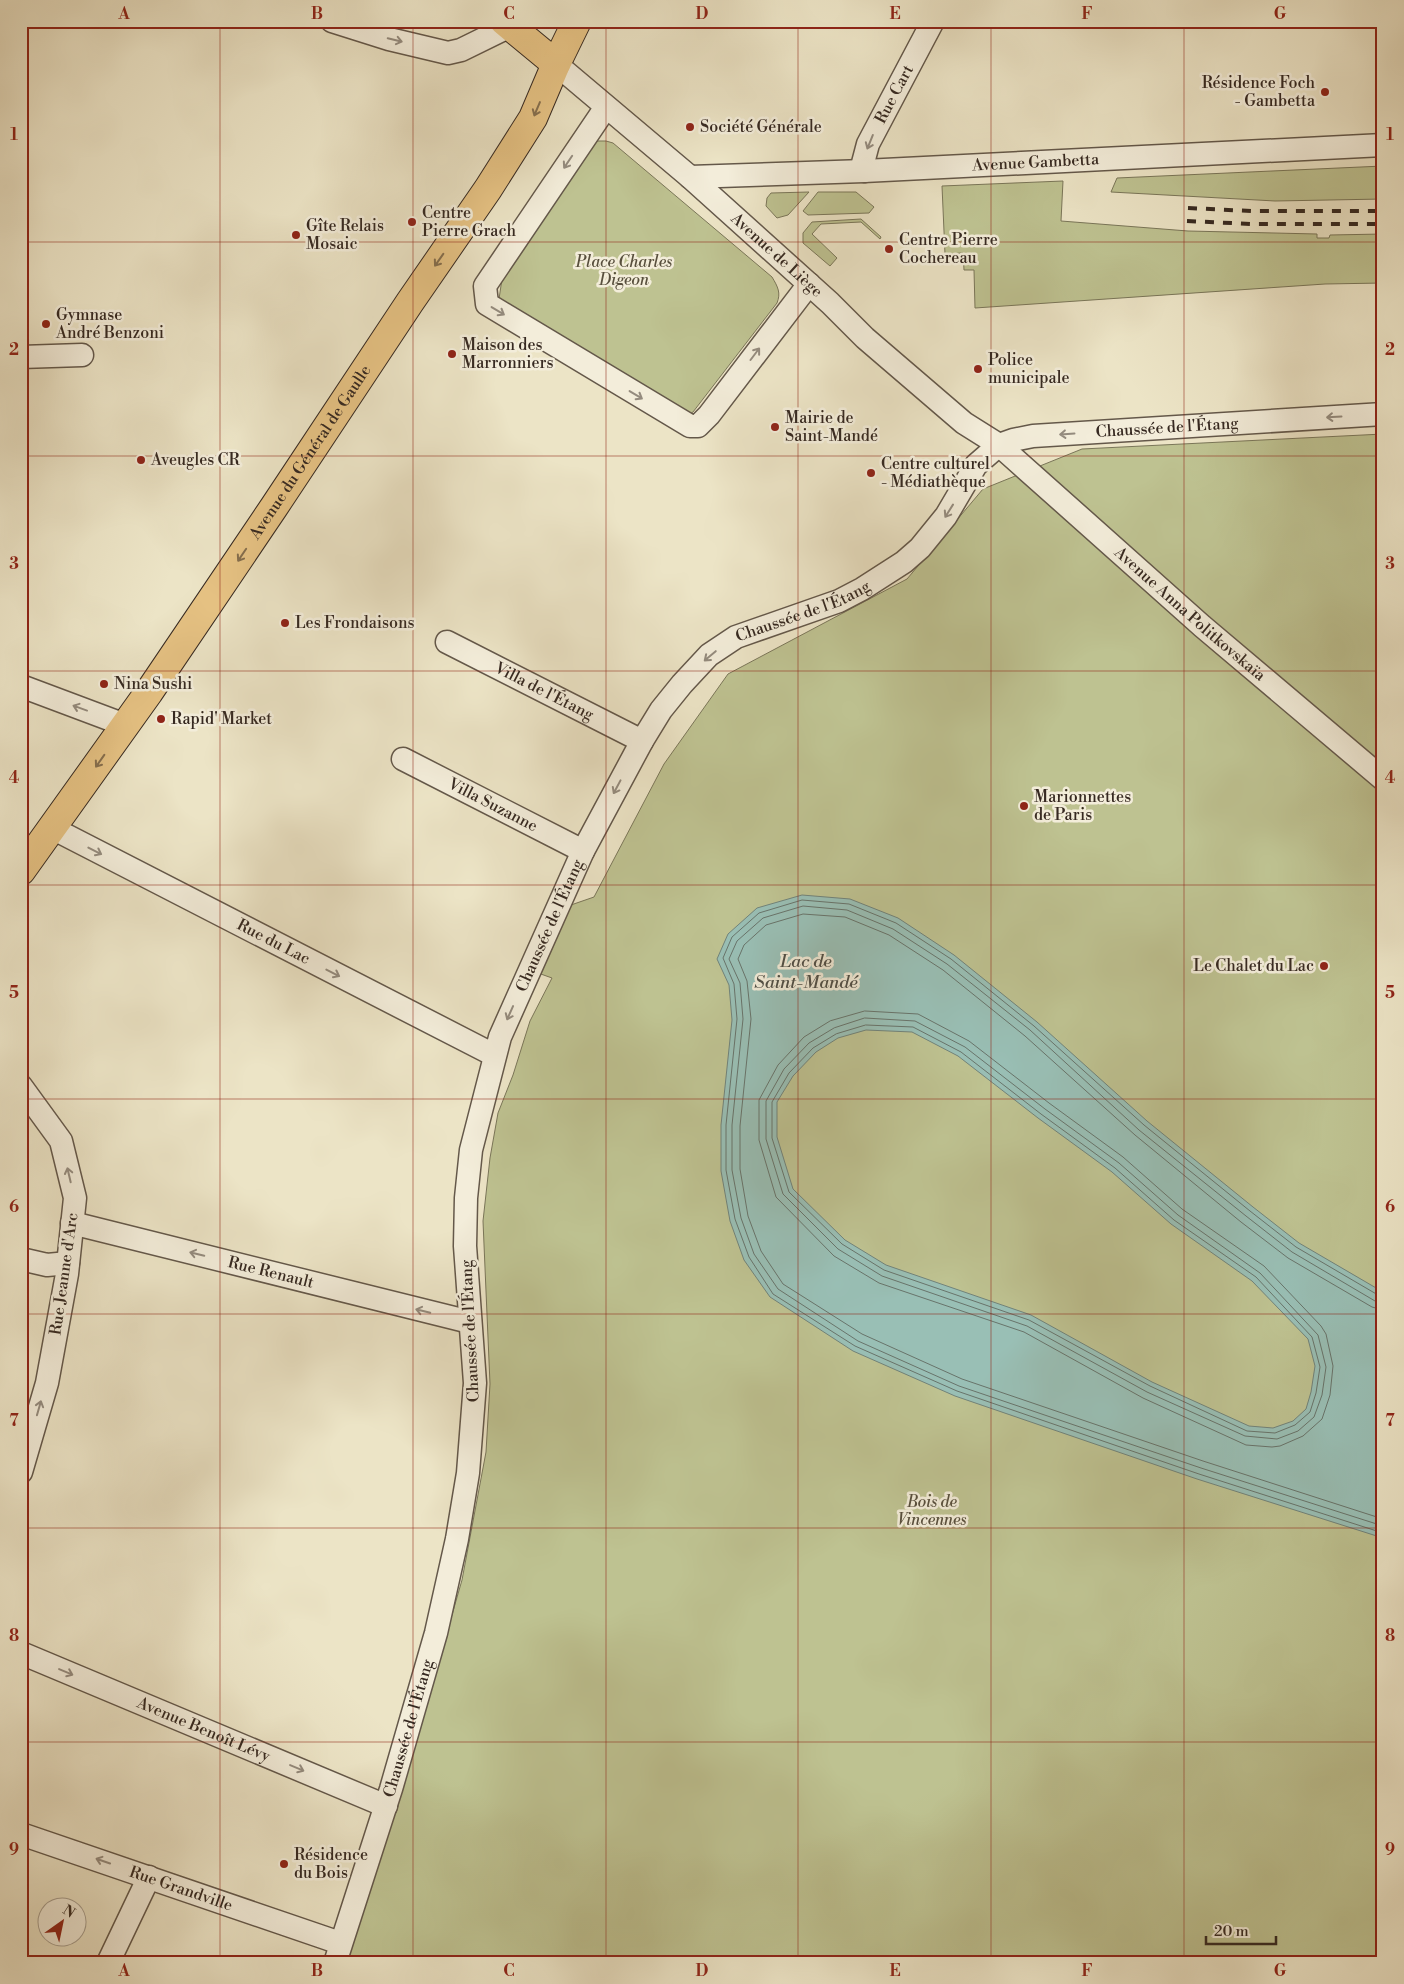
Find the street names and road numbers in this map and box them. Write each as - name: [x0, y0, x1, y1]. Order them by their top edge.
- street label: Rue Cart: [871, 61, 918, 127]
- street label: Avenue Gambetta: [971, 149, 1100, 176]
- street label: Avenue de Liège: [726, 208, 827, 302]
- street label: Avenue du Général de Gaulle: [244, 361, 375, 544]
- street label: Chaussée de l'Étang: [1095, 413, 1240, 442]
- street label: Avenue Anna Politkovskaïa: [1109, 542, 1270, 686]
- street label: Chaussée de l'Étang: [733, 576, 875, 646]
- street label: Villa de l'Étang: [490, 657, 598, 725]
- street label: Villa Suzanne: [444, 773, 541, 836]
- street label: Chaussée de l'Étang: [511, 856, 588, 995]
- street label: Rue du Lac: [233, 915, 314, 969]
- street label: Rue Jeanne d'Arc: [46, 1211, 82, 1337]
- street label: Rue Renault: [226, 1252, 316, 1293]
- street label: Chaussée de l'Étang: [454, 1258, 484, 1403]
- street label: Chaussée de l'Étang: [379, 1656, 438, 1800]
- street label: Avenue Benoît Lévy: [133, 1692, 273, 1766]
- street label: Rue Grandville: [127, 1862, 235, 1916]

